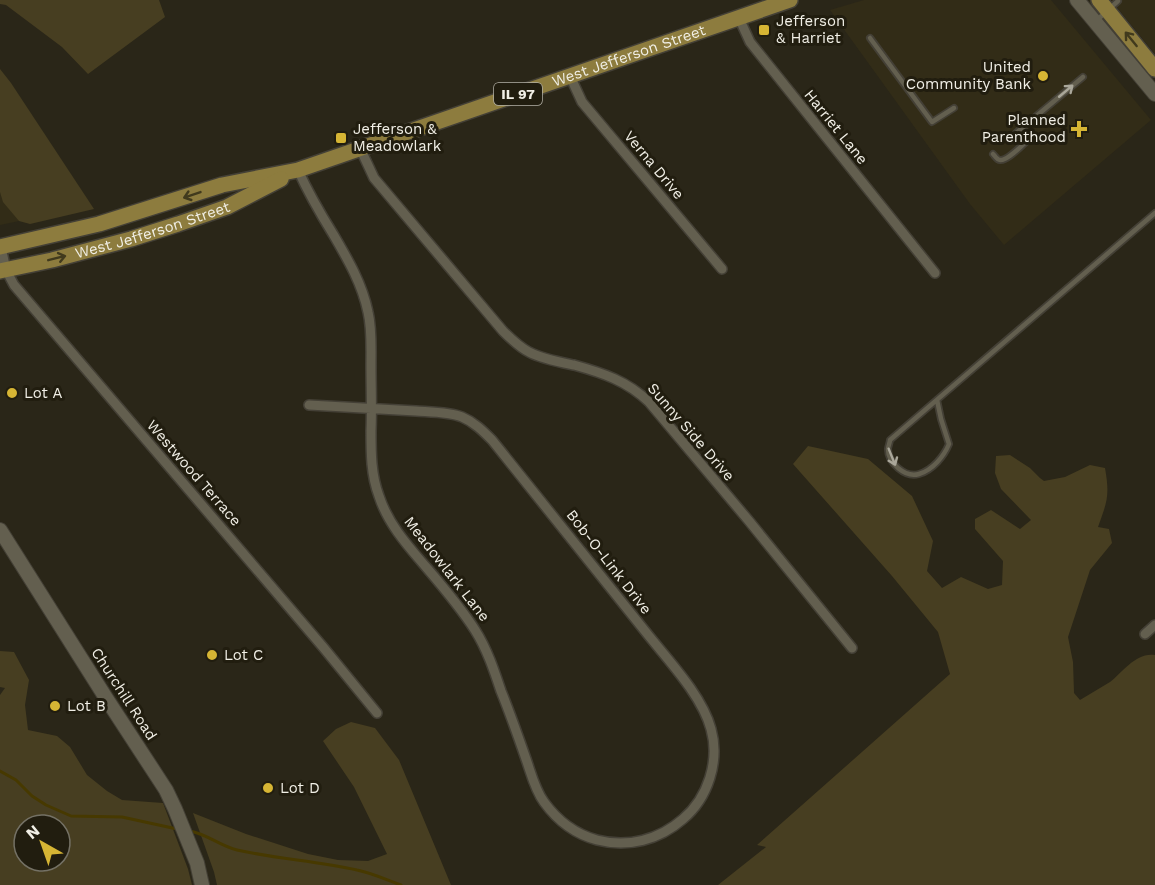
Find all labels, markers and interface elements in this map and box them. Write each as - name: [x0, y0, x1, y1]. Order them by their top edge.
- place label: Jefferson & Harriet: [776, 12, 845, 47]
- street label: West Jefferson Street: [550, 21, 708, 91]
- marker: Jefferson & Harriet: [757, 23, 771, 37]
- one-way arrow: [1125, 32, 1138, 48]
- place label: United Community Bank: [906, 58, 1031, 93]
- marker: United Community Bank: [1036, 69, 1050, 83]
- road number: IL 97: [494, 83, 542, 105]
- one-way arrow: [1057, 85, 1073, 98]
- street label: Harriet Lane: [800, 86, 872, 168]
- place label: Planned Parenthood: [982, 111, 1066, 146]
- place label: Jefferson & Meadowlark: [353, 120, 442, 155]
- marker: Planned Parenthood: [1070, 120, 1088, 138]
- street label: Verna Drive: [620, 127, 688, 203]
- marker: Jefferson & Meadowlark: [334, 131, 348, 145]
- one-way arrow: [183, 190, 202, 201]
- street label: West Jefferson Street: [73, 197, 233, 262]
- one-way arrow: [47, 252, 66, 264]
- street label: Sunny Side Drive: [644, 379, 738, 485]
- place label: Lot A: [24, 384, 62, 402]
- marker: Lot A: [5, 386, 19, 400]
- street label: Westwood Terrace: [143, 416, 245, 530]
- one-way arrow: [887, 447, 898, 465]
- street label: Bob-O-Link Drive: [563, 506, 655, 618]
- street label: Meadowlark Lane: [400, 513, 494, 625]
- street label: Churchill Road: [87, 644, 161, 744]
- place label: Lot C: [224, 646, 263, 664]
- marker: Lot C: [205, 648, 219, 662]
- place label: Lot B: [67, 697, 106, 715]
- marker: Lot B: [48, 699, 62, 713]
- place label: Lot D: [280, 779, 320, 797]
- marker: Lot D: [261, 781, 275, 795]
- north arrow: [12, 813, 72, 873]
- text: N: [22, 821, 43, 843]

